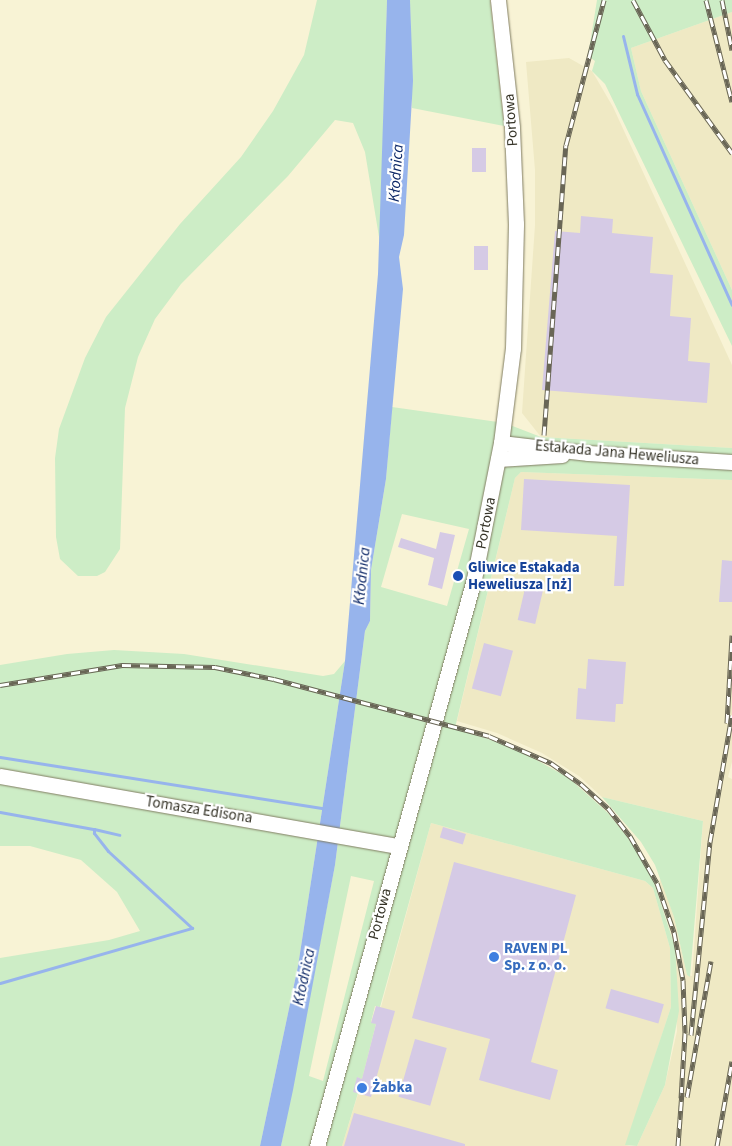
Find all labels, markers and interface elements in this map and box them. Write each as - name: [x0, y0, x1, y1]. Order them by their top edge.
- street label: Portowa: [500, 93, 522, 147]
- water label: Kłodnica: [384, 143, 408, 203]
- street label: Estakada Jana Heweliusza: [534, 437, 700, 469]
- street label: Portowa: [472, 495, 500, 551]
- water label: Kłodnica: [349, 546, 375, 606]
- place label: Gliwice Estakada Heweliusza [nż]: [468, 558, 580, 593]
- marker: Gliwice Estakada Heweliusza [nż]: [452, 570, 464, 582]
- street label: Tomasza Edisona: [144, 793, 254, 827]
- street label: Portowa: [364, 886, 396, 942]
- place label: RAVEN PL Sp. z o. o.: [504, 939, 568, 974]
- water label: Kłodnica: [289, 947, 319, 1007]
- marker: RAVEN PL Sp. z o. o.: [488, 951, 500, 963]
- place label: Żabka: [372, 1079, 412, 1097]
- marker: Żabka: [356, 1082, 368, 1094]

